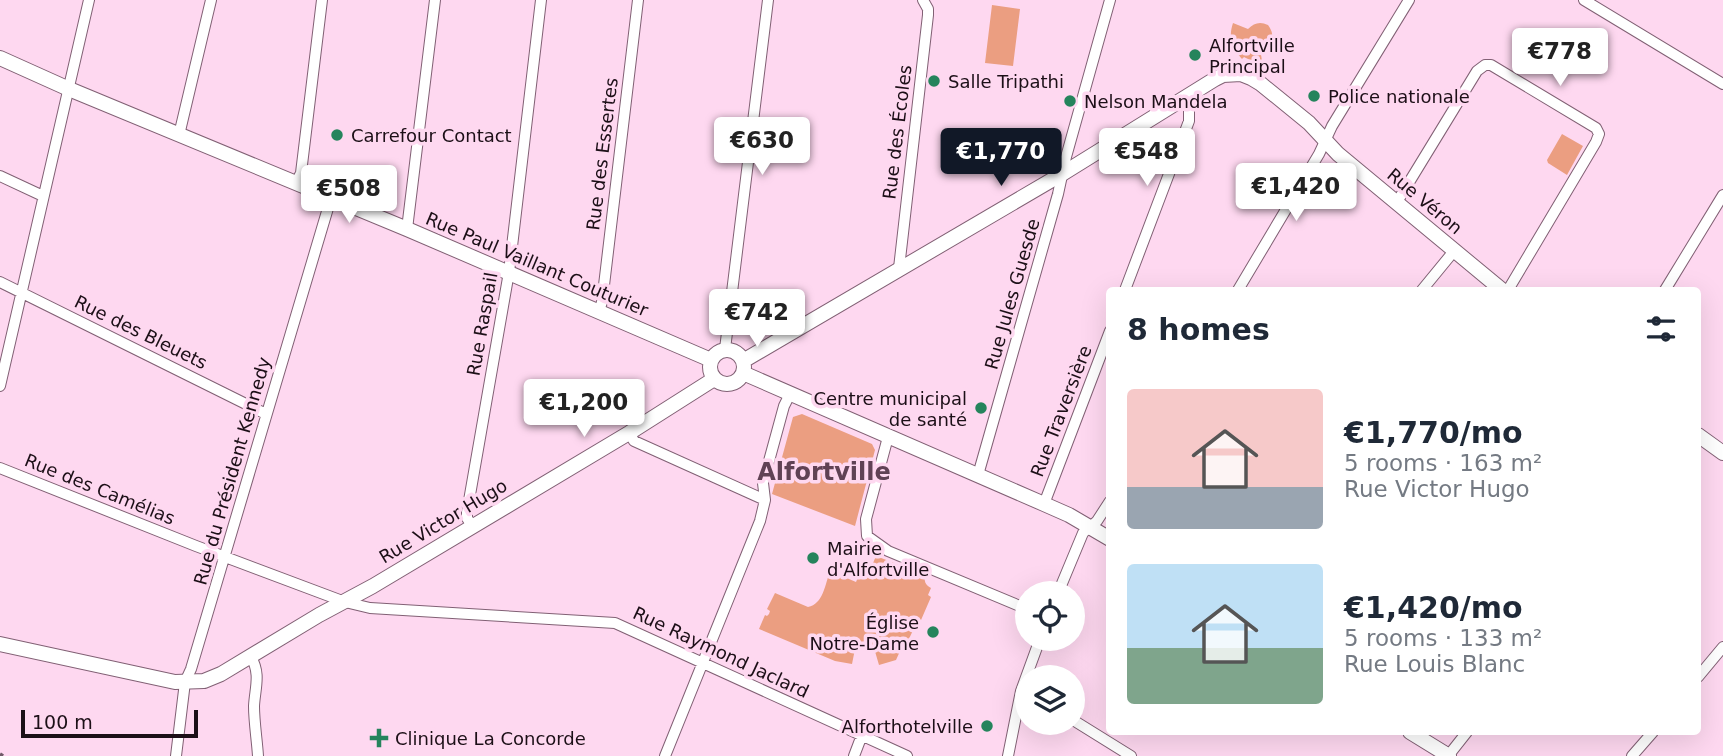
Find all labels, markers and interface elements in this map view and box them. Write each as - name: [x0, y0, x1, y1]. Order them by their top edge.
- pin: €778: [1519, 28, 1601, 88]
- place label: Alfortville Principal: [1209, 35, 1295, 77]
- text: €778: [1528, 38, 1592, 64]
- marker: Alfortville Principal: [1187, 47, 1203, 63]
- street label: Rue des Écoles: [878, 64, 916, 200]
- place label: Salle Tripathi: [948, 71, 1064, 92]
- marker: Salle Tripathi: [926, 73, 942, 89]
- street label: Rue des Essertes: [582, 76, 622, 232]
- place label: Police nationale: [1328, 86, 1470, 107]
- marker: Police nationale: [1306, 88, 1322, 104]
- place label: Nelson Mandela: [1084, 91, 1228, 112]
- marker: Nelson Mandela: [1062, 93, 1078, 109]
- pin: €630: [721, 118, 803, 177]
- place label: Carrefour Contact: [351, 125, 512, 146]
- marker: Carrefour Contact: [329, 127, 345, 143]
- text: €630: [730, 127, 794, 153]
- pin: €1,770: [944, 128, 1058, 188]
- pin: €548: [1106, 128, 1188, 188]
- text: €1,770: [957, 138, 1045, 164]
- text: €548: [1115, 138, 1179, 164]
- pin: €1,420: [1239, 164, 1353, 223]
- street label: Rue Véron: [1383, 164, 1467, 238]
- pin: €508: [308, 166, 390, 225]
- text: €1,420: [1252, 173, 1340, 199]
- text: €508: [317, 175, 381, 201]
- street label: Rue Paul Vaillant Couturier: [423, 208, 652, 321]
- street label: Rue Jules Guesde: [980, 216, 1044, 372]
- street label: Rue Raspail: [463, 271, 501, 377]
- pin: €742: [716, 290, 798, 349]
- street label: Rue des Bleuets: [71, 291, 211, 373]
- text: €742: [725, 299, 789, 325]
- icon: filters: [1642, 310, 1680, 348]
- text: 8 homes: [1127, 312, 1270, 347]
- street label: Rue Traversière: [1026, 342, 1096, 480]
- street label: Rue du Président Kennedy: [189, 354, 275, 587]
- pin: €1,200: [527, 380, 641, 439]
- place label: Centre municipal de santé: [813, 388, 967, 430]
- text: €1,200: [540, 389, 628, 415]
- marker: Centre municipal de santé: [973, 400, 989, 416]
- text: €1,770/mo: [1344, 415, 1523, 450]
- icon: home: [1183, 417, 1267, 501]
- street label: Rue des Camélias: [22, 449, 178, 529]
- text: 5 rooms · 163 m²: [1344, 450, 1542, 476]
- district label: Alfortville: [757, 458, 891, 486]
- street label: Rue Victor Hugo: [375, 475, 511, 567]
- text: Rue Victor Hugo: [1344, 476, 1530, 502]
- place label: Mairie d'Alfortville: [827, 538, 929, 580]
- marker: Mairie d'Alfortville: [805, 550, 821, 566]
- map controls: [1015, 581, 1085, 735]
- button: locate: [1015, 581, 1085, 651]
- text: €1,420/mo: [1344, 590, 1523, 625]
- icon: home: [1183, 592, 1267, 676]
- street label: Rue Raymond Jaclard: [630, 602, 812, 702]
- place label: Église Notre-Dame: [809, 612, 919, 654]
- marker: Église Notre-Dame: [925, 624, 941, 640]
- text: 5 rooms · 133 m²: [1344, 625, 1542, 651]
- text: Rue Louis Blanc: [1344, 651, 1525, 677]
- button: layers: [1015, 665, 1085, 735]
- scale bar: [21, 707, 198, 739]
- text: 100 m: [32, 711, 93, 733]
- place label: Alforthotelville: [842, 716, 973, 737]
- marker: Alforthotelville: [979, 718, 995, 734]
- marker: Clinique La Concorde: [369, 728, 389, 748]
- place label: Clinique La Concorde: [395, 728, 586, 749]

